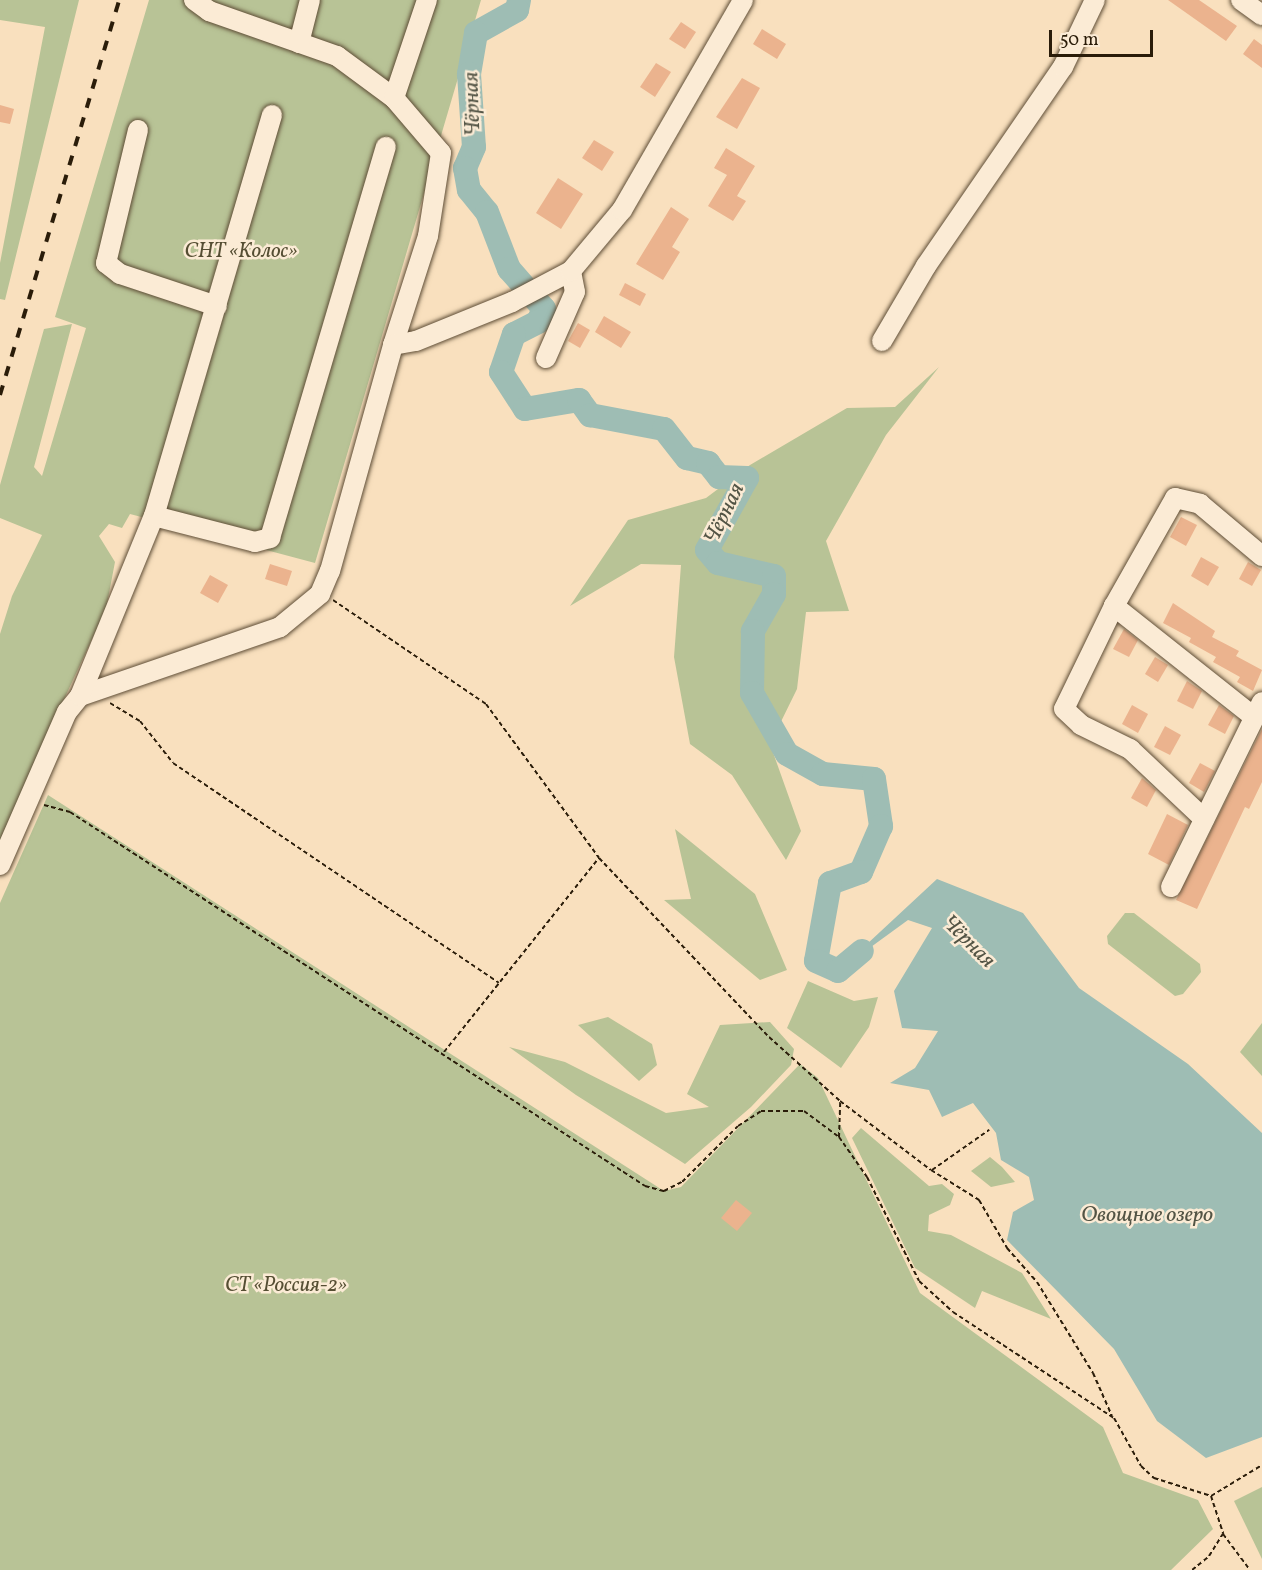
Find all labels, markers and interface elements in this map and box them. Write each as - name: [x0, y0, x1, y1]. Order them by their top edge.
- scale bar: [1052, 18, 1156, 56]
- text: 50 m: [1060, 28, 1099, 53]
- water label: Чёрная: [459, 71, 487, 137]
- park label: СНТ «Колос»: [184, 239, 298, 265]
- water label: Чёрная: [699, 479, 751, 549]
- water label: Чёрная: [936, 910, 1000, 974]
- water label: Овощное озеро: [1081, 1203, 1213, 1229]
- park label: СТ «Россия-2»: [225, 1273, 347, 1299]

